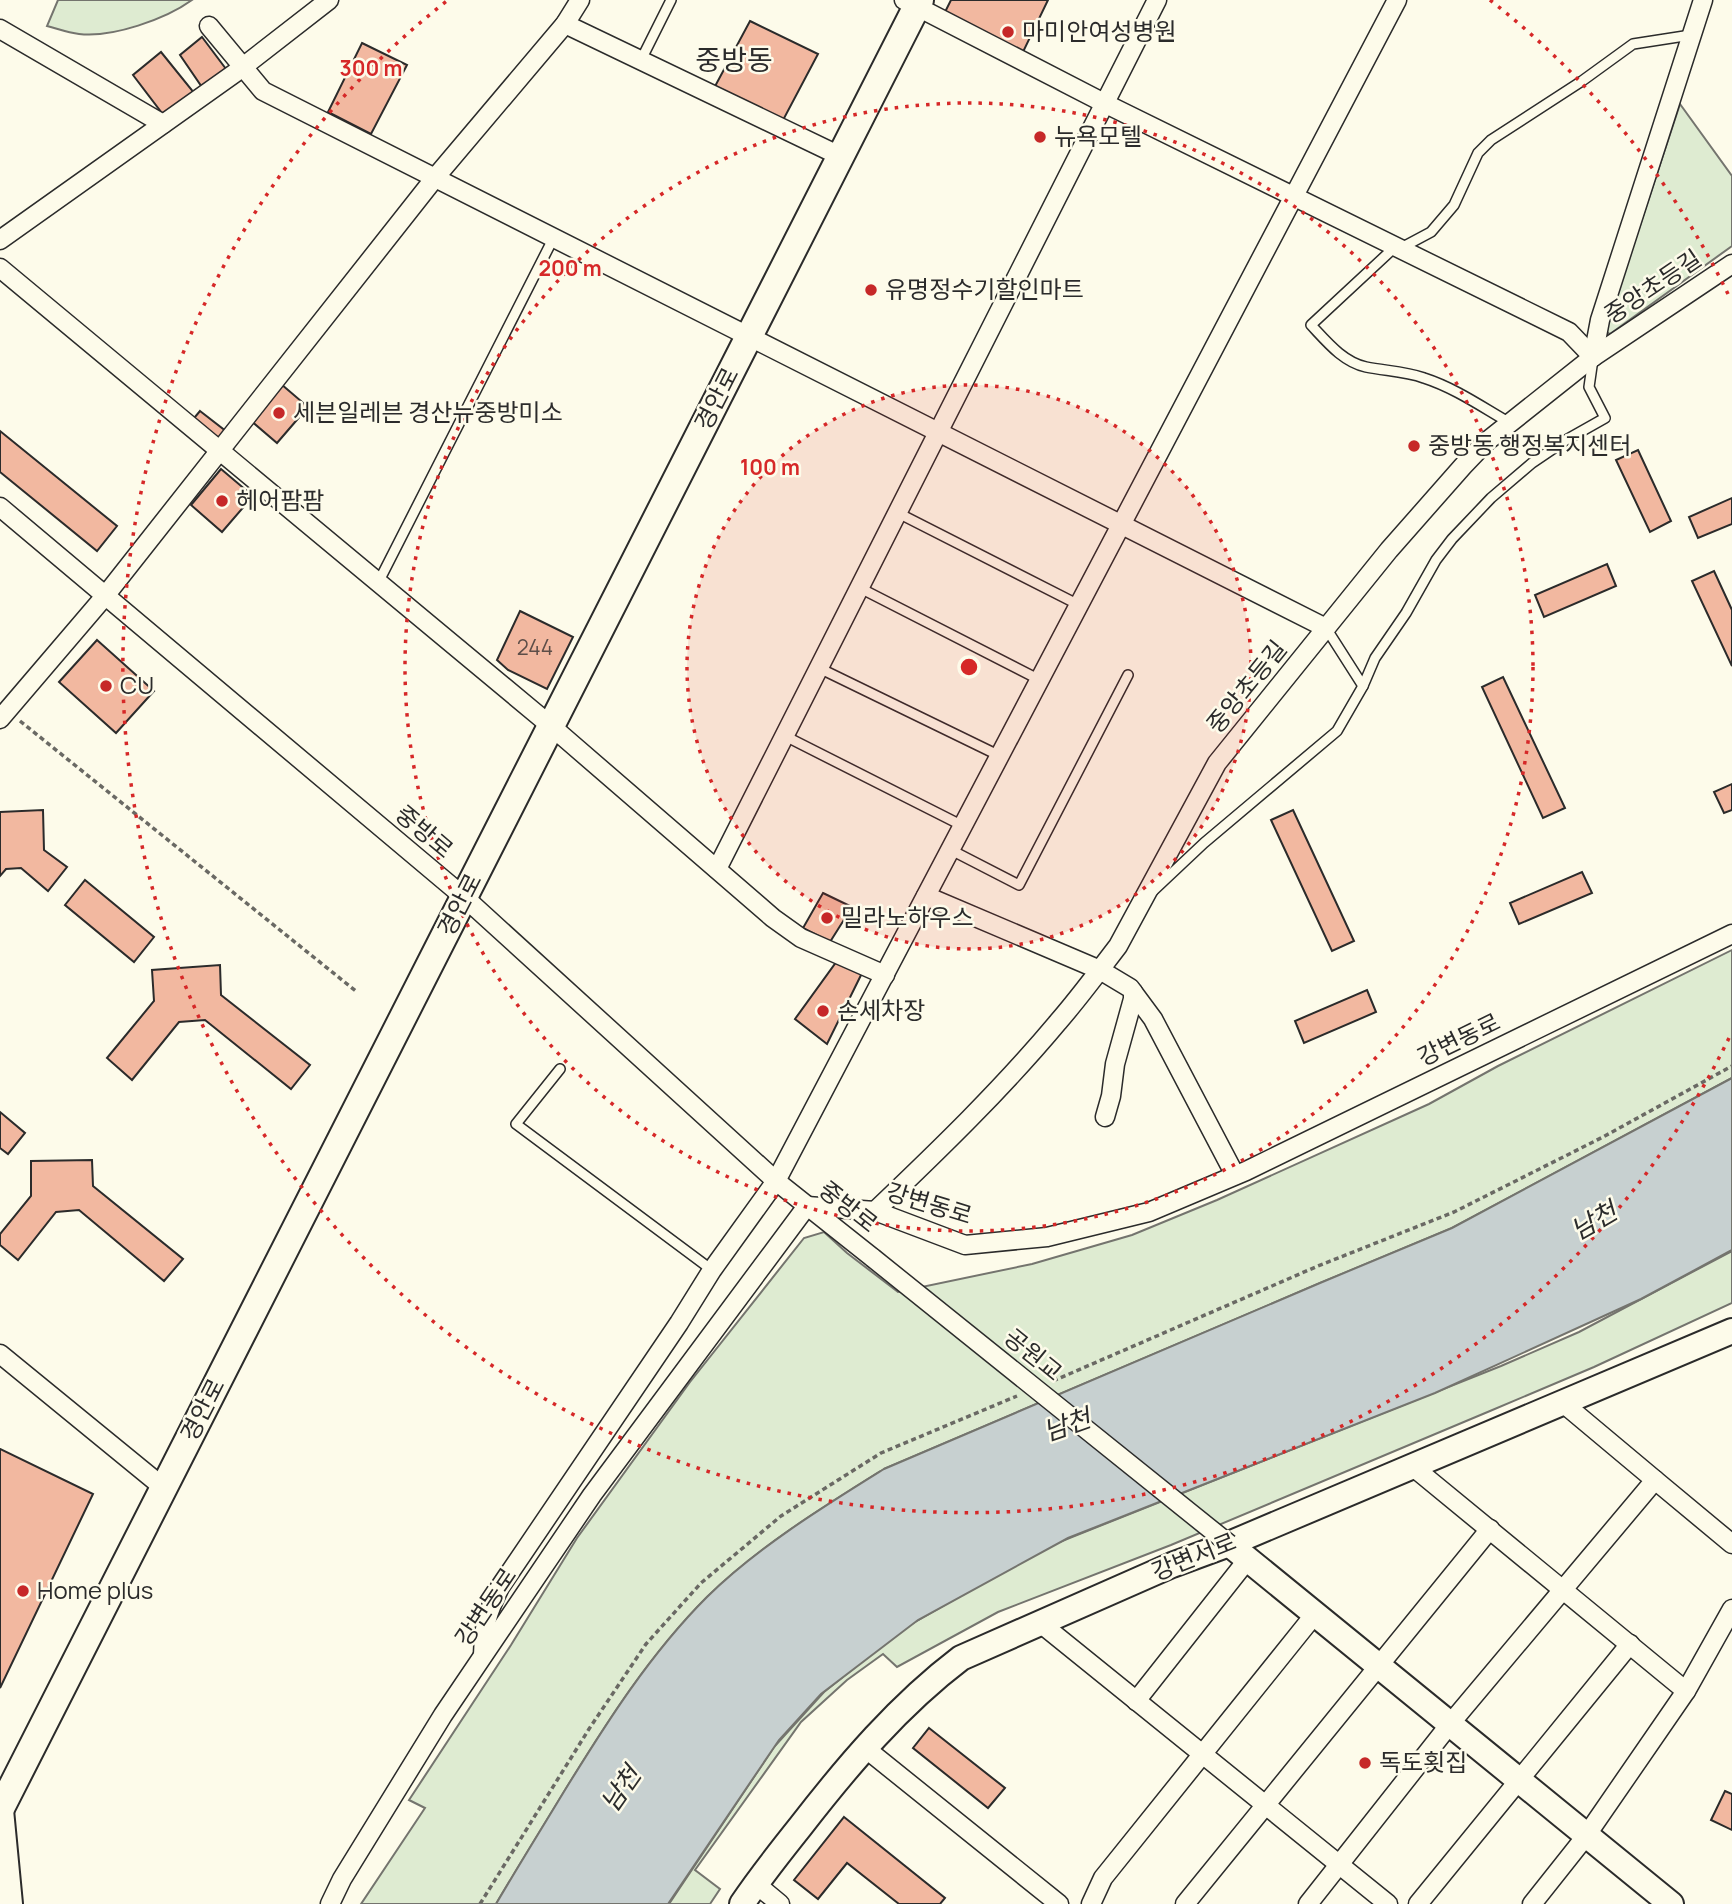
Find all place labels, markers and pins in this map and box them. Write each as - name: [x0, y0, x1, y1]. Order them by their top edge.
- place label: 마미안여성병원: [1022, 14, 1177, 47]
- marker: 마미안여성병원: [1000, 24, 1016, 40]
- place label: 뉴욕모텔: [1054, 119, 1142, 152]
- marker: 뉴욕모텔: [1032, 129, 1048, 145]
- place label: 유명정수기할인마트: [885, 272, 1084, 305]
- marker: 유명정수기할인마트: [863, 282, 879, 298]
- place label: 세븐일레븐 경산뉴중방미소: [293, 395, 563, 428]
- marker: 세븐일레븐 경산뉴중방미소: [271, 405, 287, 421]
- place label: 중방동 행정복지센터: [1428, 428, 1632, 461]
- marker: 중방동 행정복지센터: [1406, 438, 1422, 454]
- place label: 헤어팜팜: [236, 483, 324, 516]
- marker: 헤어팜팜: [214, 493, 230, 509]
- centre of rings: [957, 655, 981, 679]
- place label: CU: [120, 668, 154, 701]
- marker: CU: [98, 678, 114, 694]
- place label: 밀라노하우스: [841, 900, 973, 933]
- marker: 밀라노하우스: [819, 910, 835, 926]
- place label: 손세차장: [837, 993, 925, 1026]
- marker: 손세차장: [815, 1003, 831, 1019]
- place label: Home plus: [37, 1573, 153, 1606]
- marker: Home plus: [15, 1583, 31, 1599]
- place label: 독도횟집: [1379, 1745, 1467, 1778]
- marker: 독도횟집: [1357, 1755, 1373, 1771]

